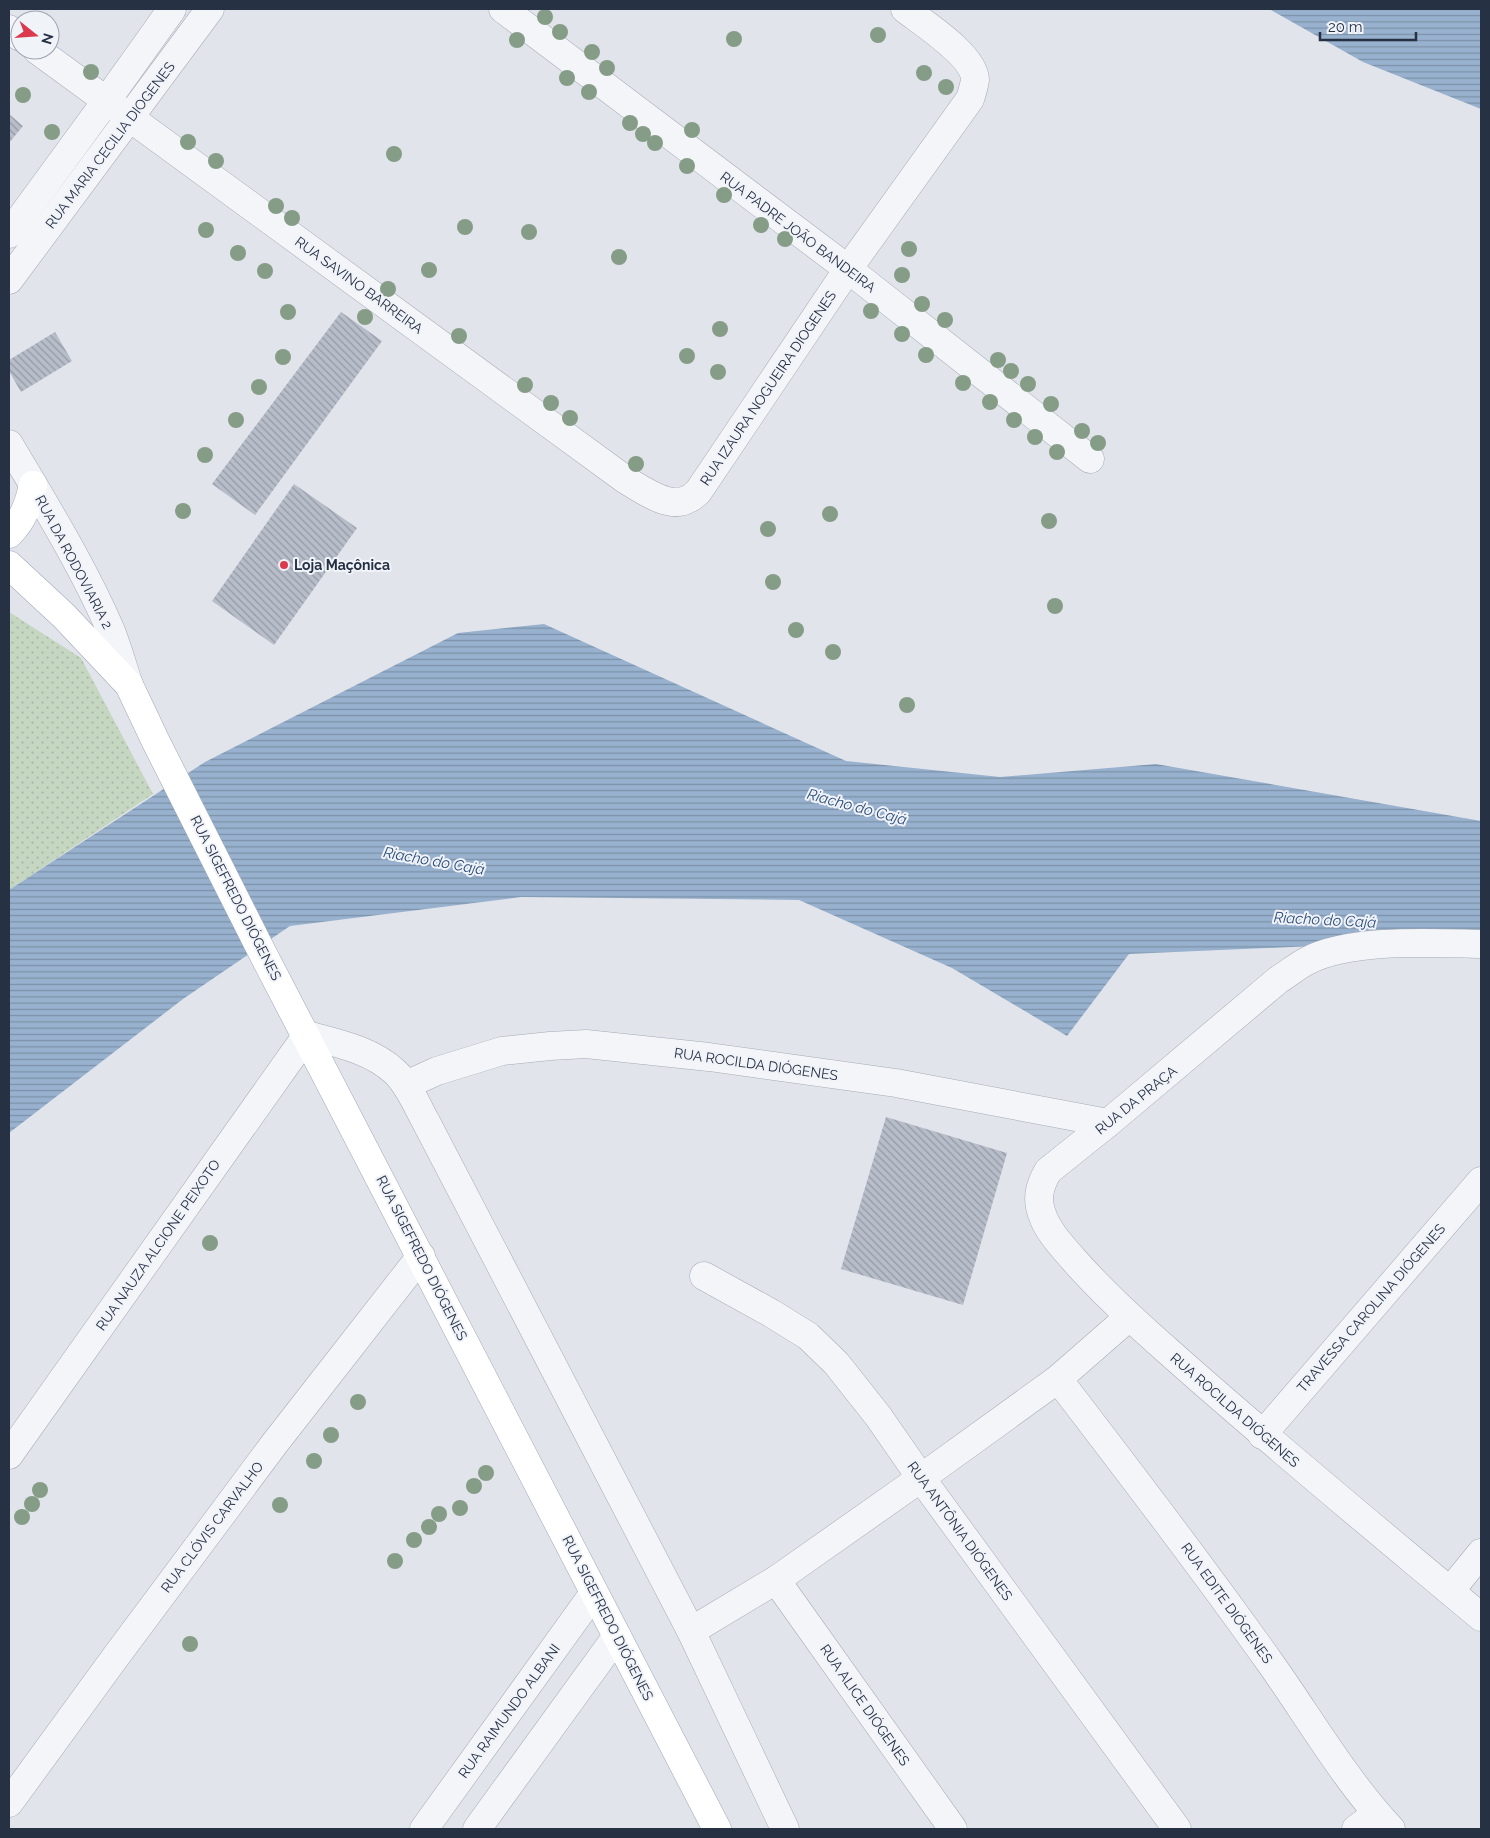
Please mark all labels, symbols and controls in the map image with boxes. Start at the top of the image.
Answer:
north arrow [10,10,60,60]
scale bar [1320,10,1416,42]
text: 20 m [1328,18,1363,36]
text: N [38,31,57,46]
street label: RUA MARIA CECILIA DIOGENES [42,58,178,231]
street label: RUA PADRE JOÃO BANDEIRA [717,168,880,296]
street label: RUA SAVINO BARREIRA [292,233,426,337]
street label: RUA IZAURA NOGUEIRA DIOGENES [697,287,840,488]
street label: RUA DA RODOVIARIA 2 [32,492,116,632]
place label: Loja Maçônica [294,557,390,573]
marker: Loja Maçônica [278,559,290,571]
water label: Riacho do Cajá [805,785,909,829]
street label: RUA SIGEFREDO DIÓGENES [187,812,286,983]
water label: Riacho do Cajá [382,843,486,879]
water label: Riacho do Cajá [1273,908,1377,932]
street label: RUA ROCILDA DIÓGENES [673,1044,840,1083]
street label: RUA DA PRAÇA [1092,1062,1180,1138]
street label: RUA NAUZA ALCIONE PEIXOTO [93,1156,223,1334]
street label: RUA SIGEFREDO DIÓGENES [373,1172,472,1343]
street label: TRAVESSA CAROLINA DIÓGENES [1293,1220,1449,1395]
street label: RUA ROCILDA DIÓGENES [1167,1349,1304,1471]
street label: RUA CLÓVIS CARVALHO [157,1458,266,1595]
street label: RUA ANTÔNIA DIÓGENES [904,1458,1017,1604]
street label: RUA SIGEFREDO DIÓGENES [559,1532,658,1703]
street label: RUA EDITE DIÓGENES [1178,1539,1277,1667]
street label: RUA RAIMUNDO ALBANI [455,1641,563,1781]
street label: RUA ALICE DIÓGENES [817,1641,914,1769]

